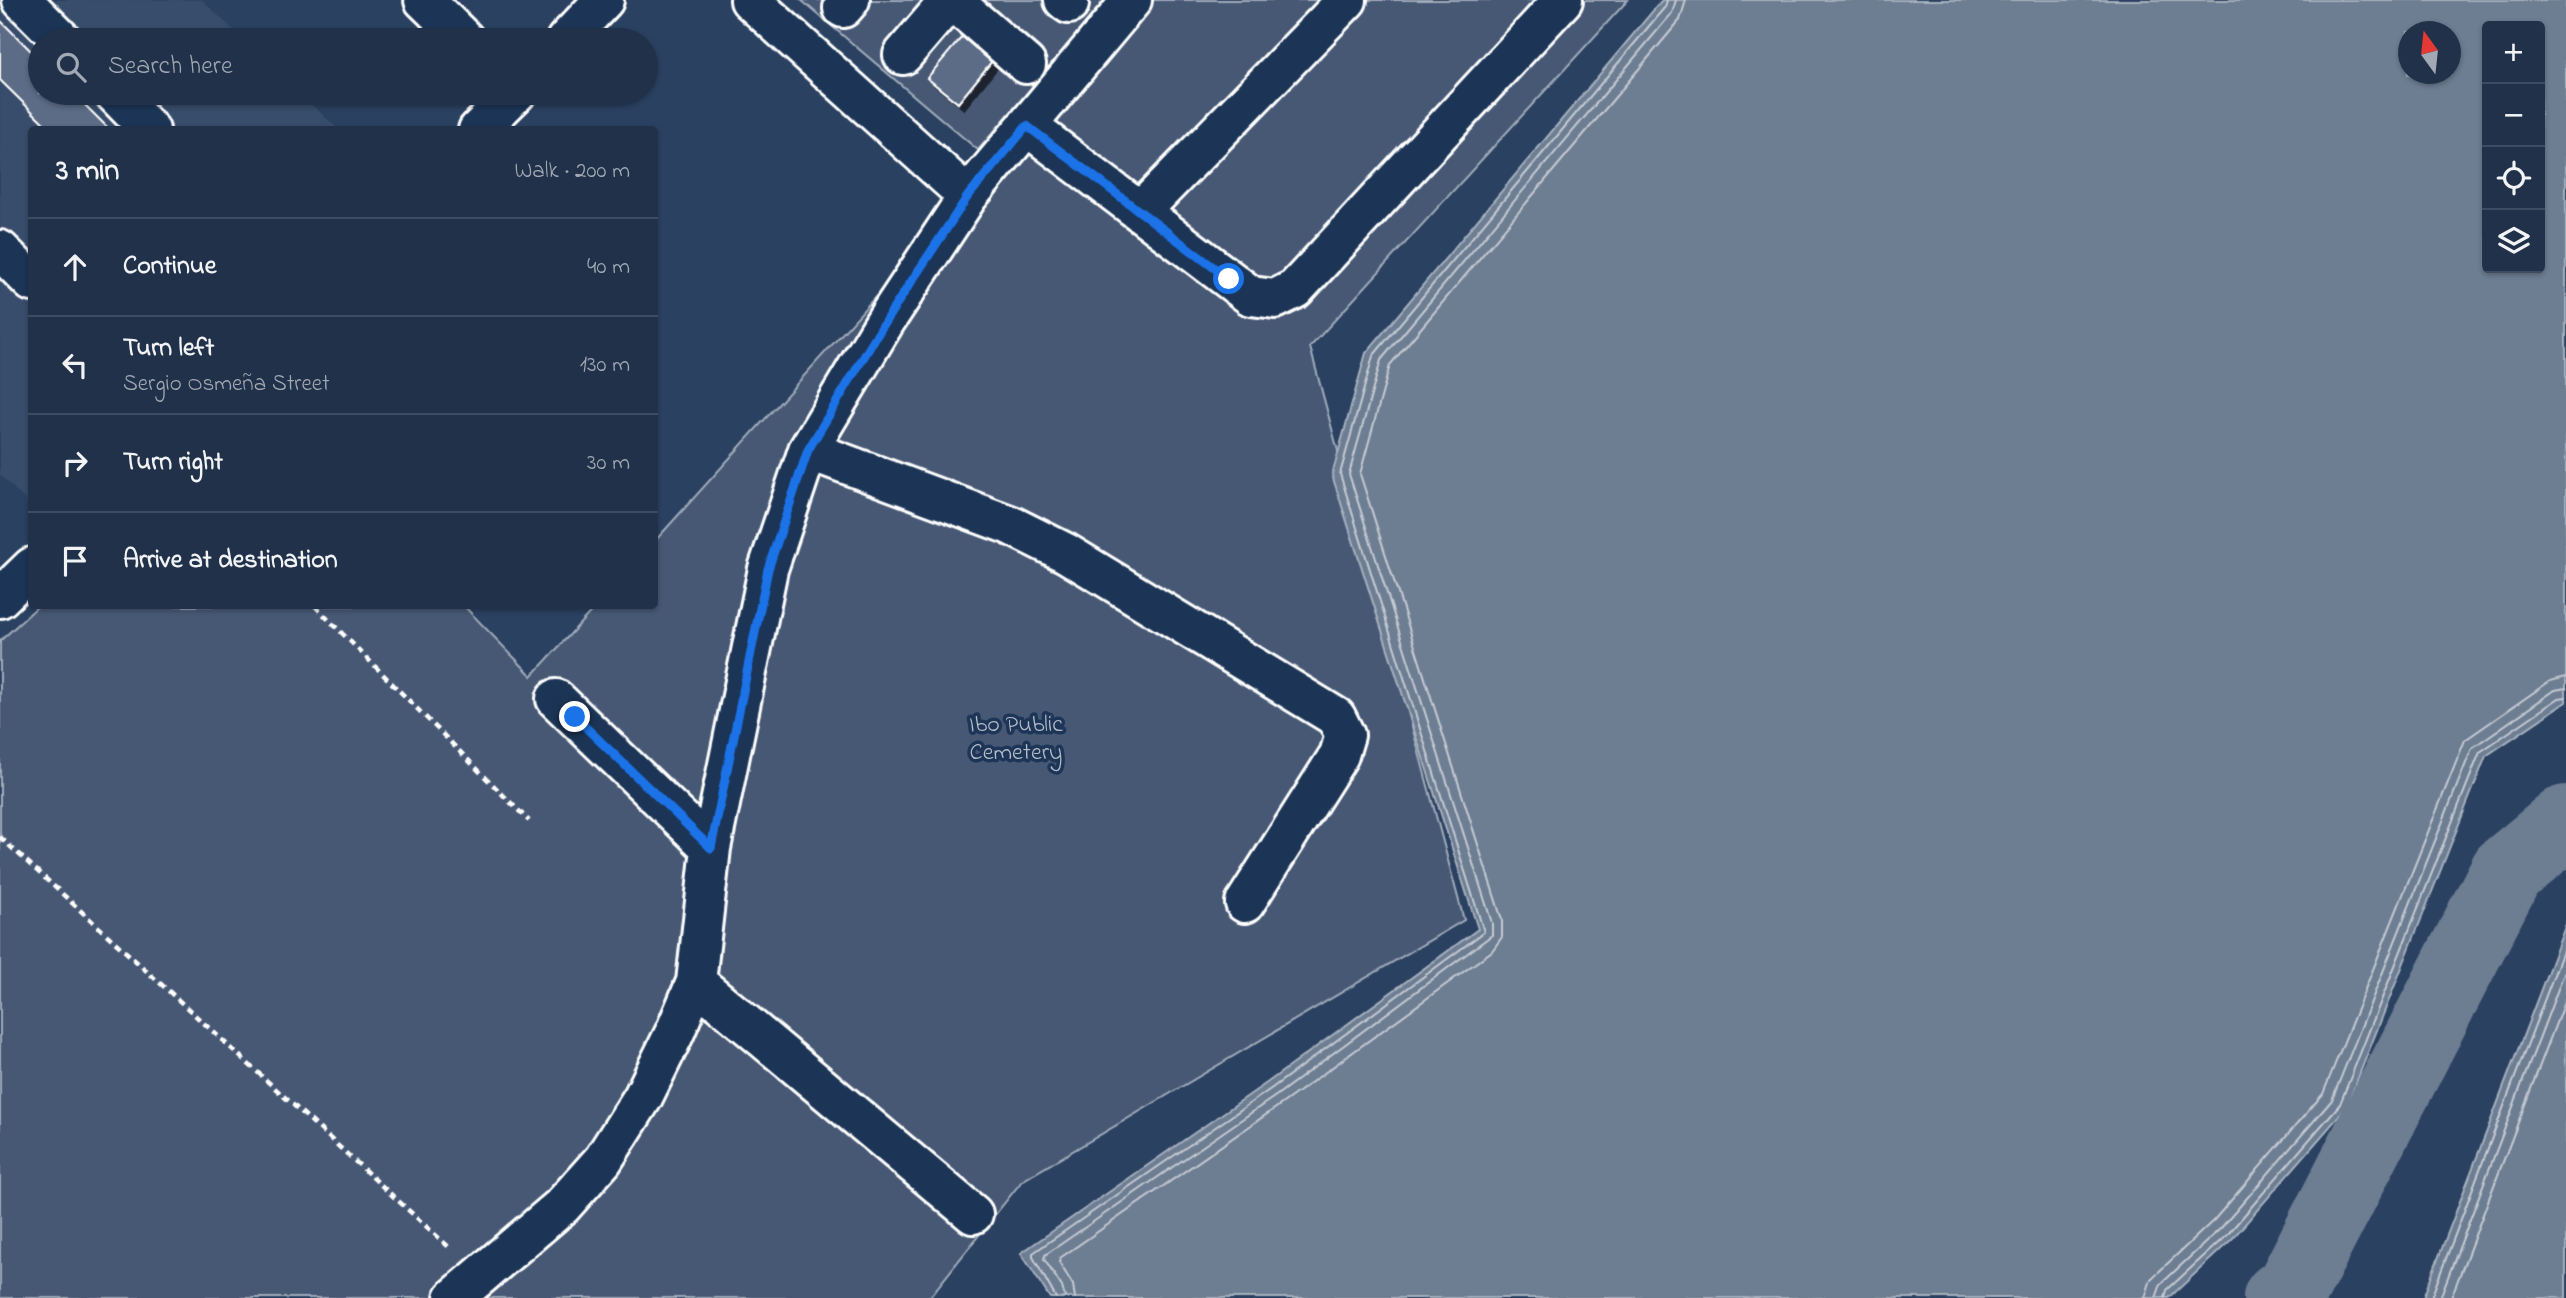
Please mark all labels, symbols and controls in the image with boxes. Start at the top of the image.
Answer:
north arrow [2398,21,2461,84]
map controls [2482,21,2545,273]
button: + [2482,21,2545,84]
search box [28,28,658,105]
icon: search [52,48,90,86]
text: Search here [108,48,233,86]
button: − [2482,84,2545,147]
button: locate [2482,147,2545,210]
text: 3 min [56,150,119,194]
text: Walk · 200 m [515,155,630,188]
button: layers [2482,210,2545,273]
icon: ahead [56,248,94,286]
text: Continue [123,248,216,286]
text: 40 m [587,251,630,284]
route start [1213,263,1244,294]
text: Turn left [123,330,214,368]
icon: left [56,346,94,384]
text: 130 m [580,349,630,382]
text: Sergio Osmeña Street [123,368,330,401]
icon: right [56,444,94,482]
text: Turn right [123,444,223,482]
text: 30 m [587,447,630,480]
icon: arrive [56,542,94,580]
text: Arrive at destination [123,542,338,580]
route end [559,701,590,732]
park label: Ibo Public Cemetery [969,708,1063,772]

